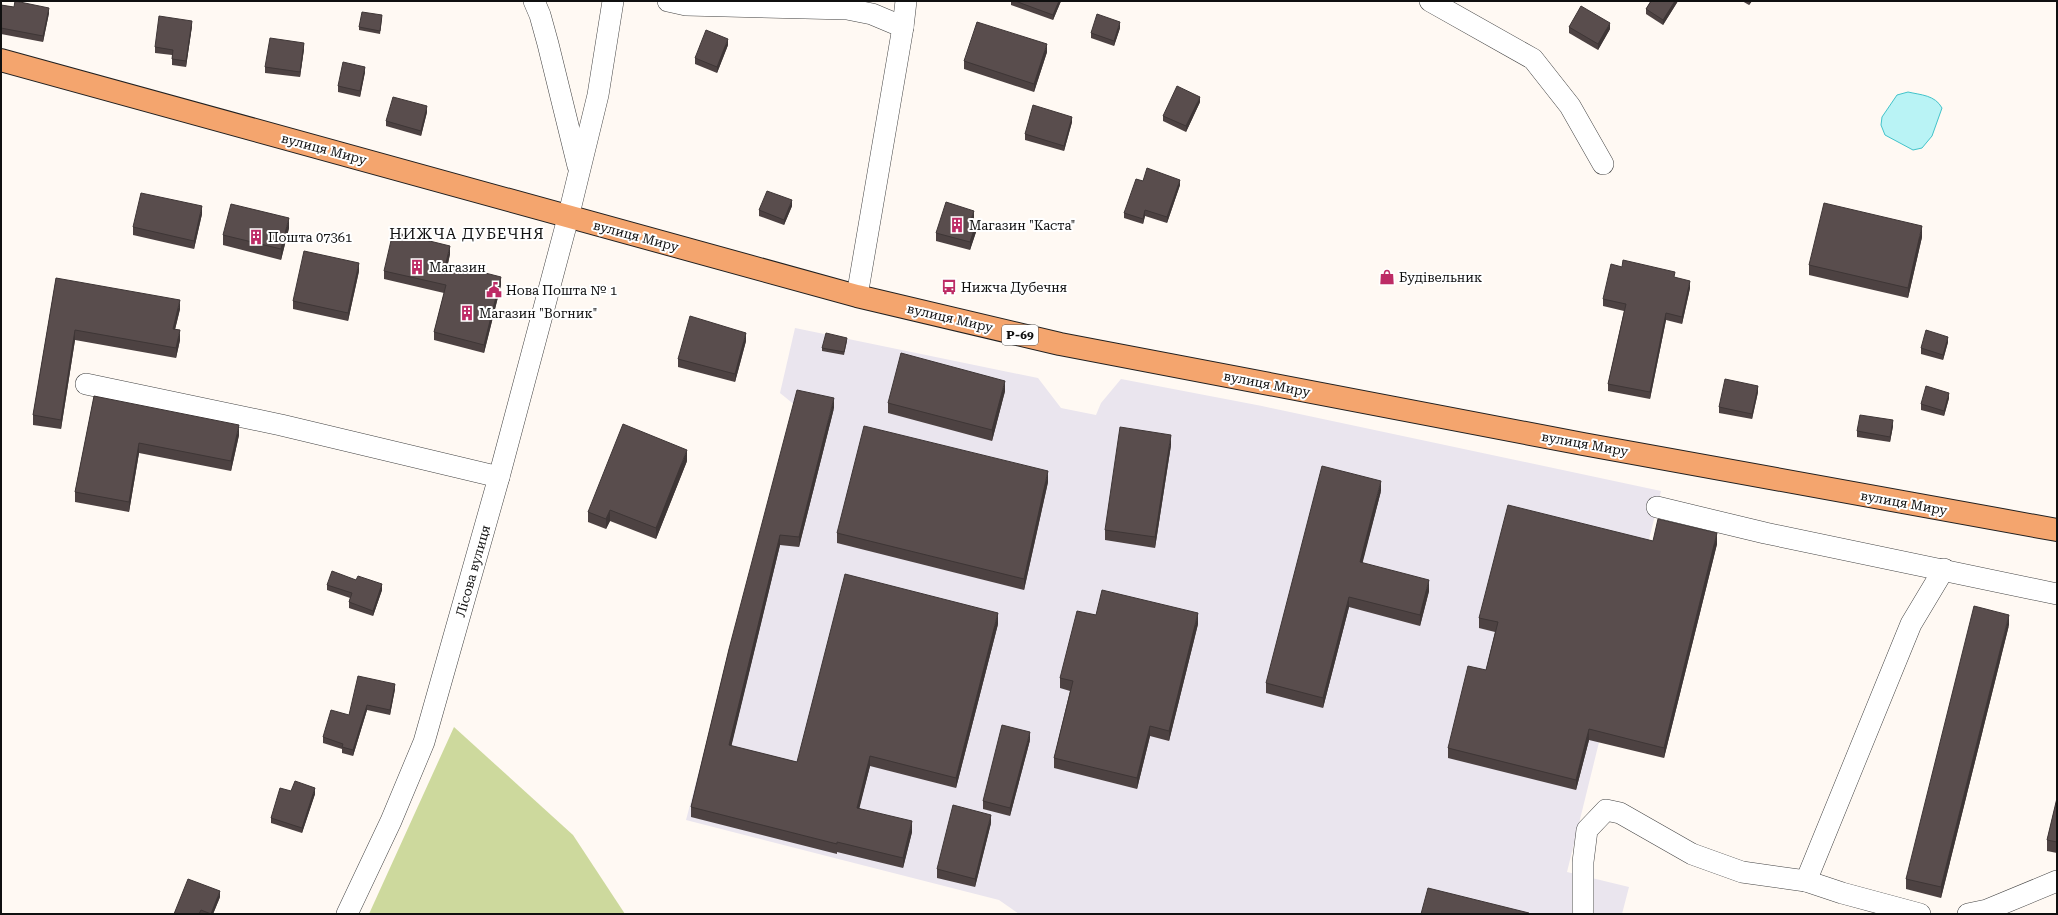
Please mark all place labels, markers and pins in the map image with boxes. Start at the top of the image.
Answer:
building icon: Магазин "Каста" [948,216,966,234]
place label: Магазин "Каста" [969,218,1075,233]
building icon: Пошта 07361 [247,228,265,246]
place label: Пошта 07361 [268,230,352,245]
building icon: Магазин [408,258,426,276]
place label: Магазин [429,260,486,275]
shop icon: Будівельник [1378,268,1396,286]
place label: Будівельник [1399,270,1482,285]
bus stop icon: Нижча Дубечня [940,278,958,296]
place label: Нижча Дубечня [961,280,1067,295]
public building icon: Нова Пошта № 1 [485,281,503,299]
place label: Нова Пошта № 1 [506,283,617,298]
building icon: Магазин "Вогник" [458,304,476,322]
place label: Магазин "Вогник" [479,306,597,321]

